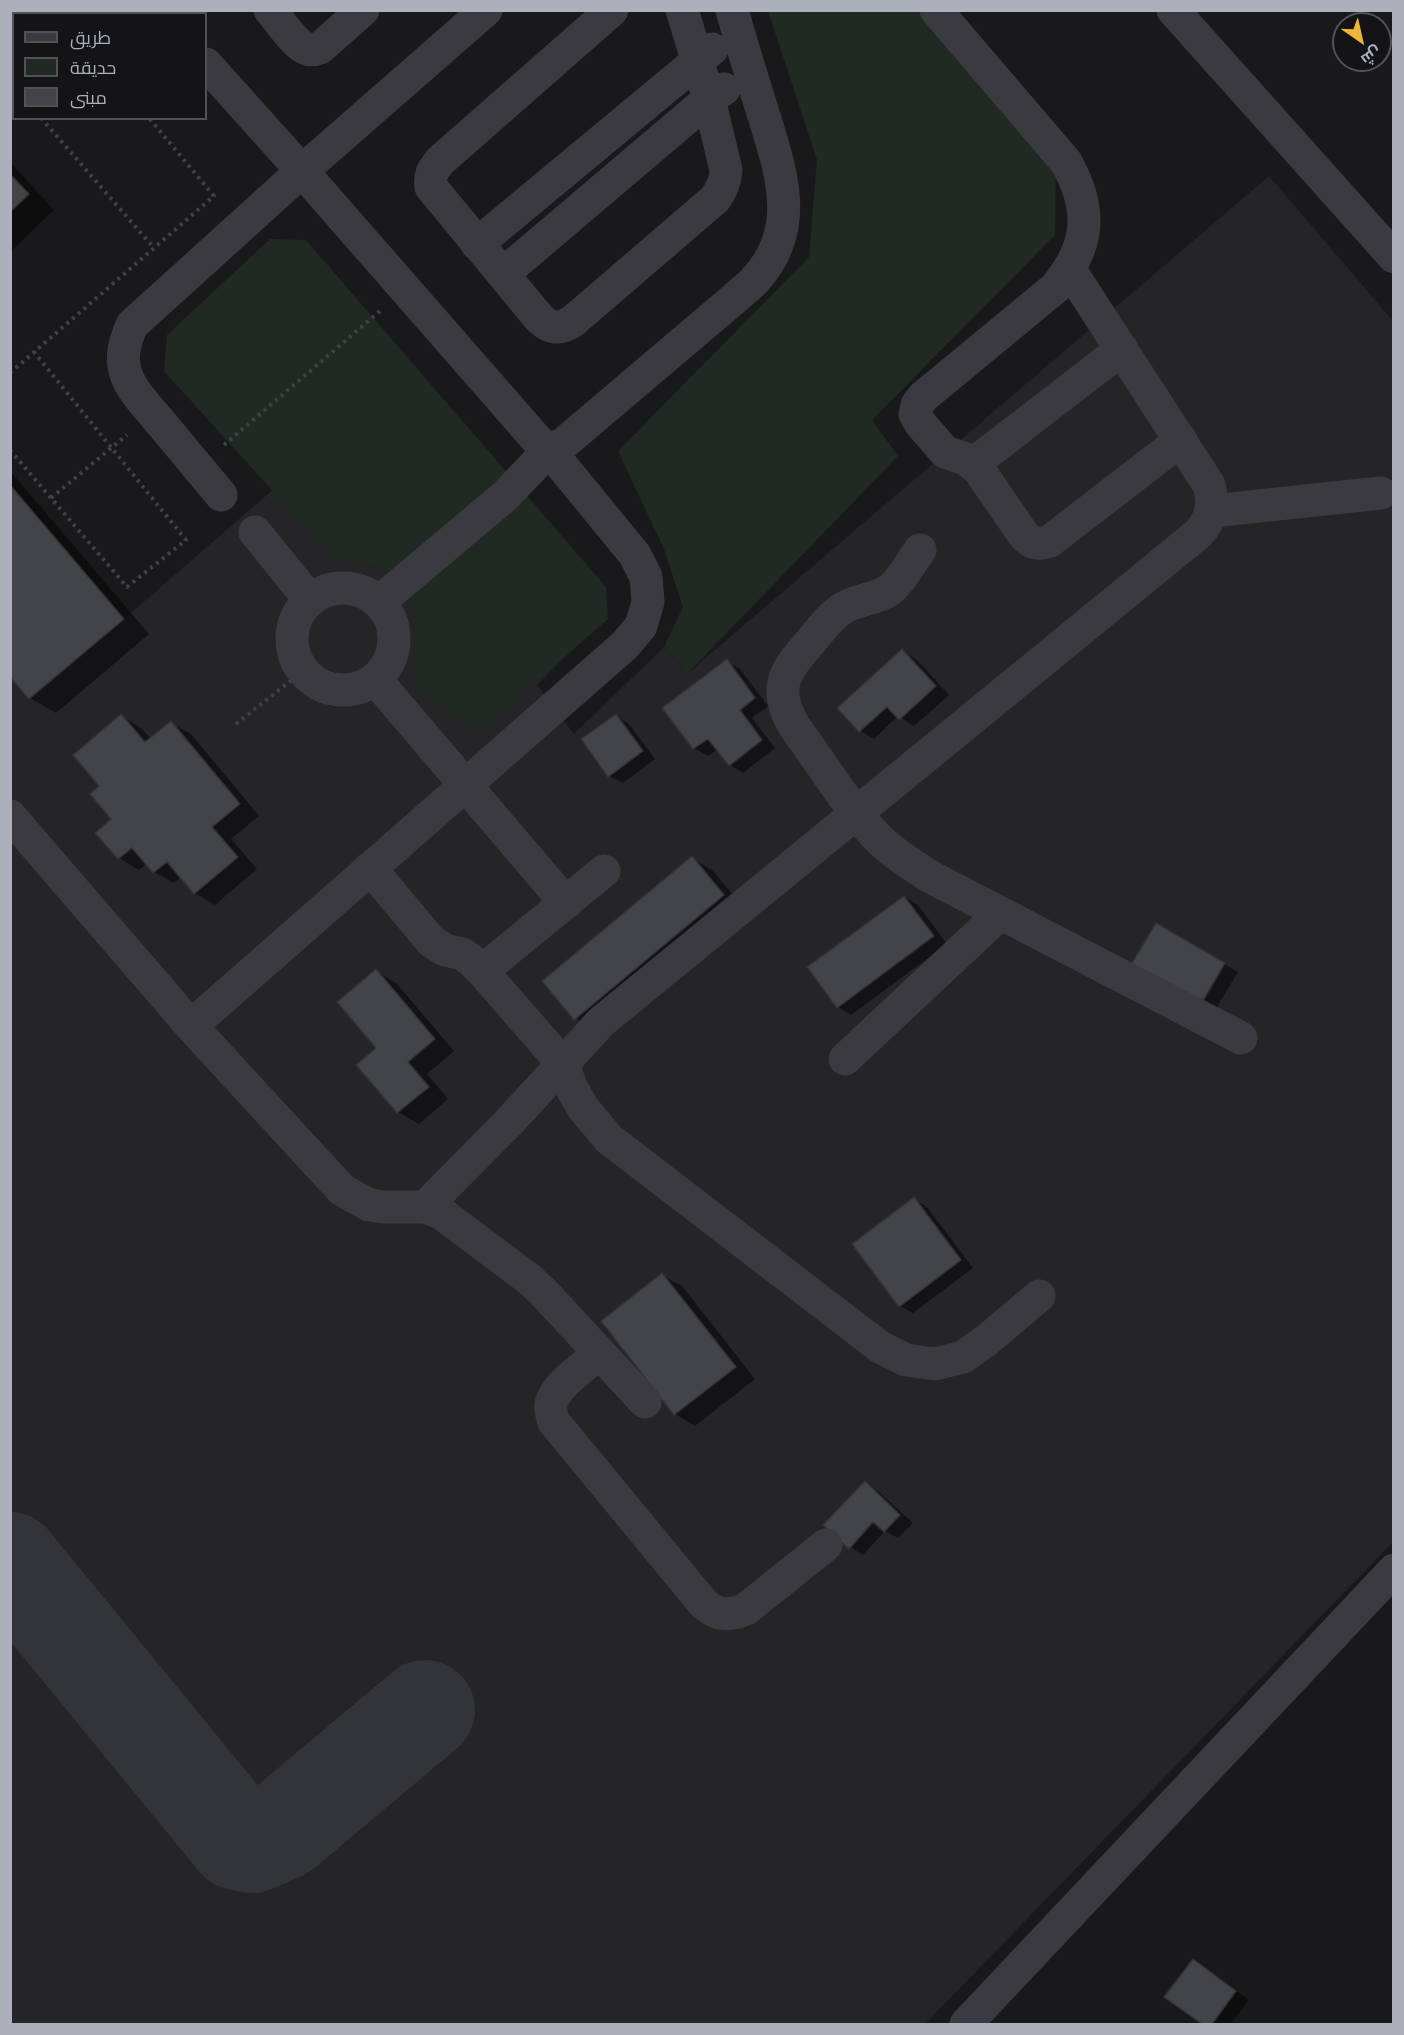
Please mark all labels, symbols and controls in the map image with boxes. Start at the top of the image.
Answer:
legend [12,12,207,120]
north arrow [1332,12,1392,72]
text: طريق [70,27,111,48]
text: ش [1357,42,1385,69]
text: حديقة [70,57,116,78]
text: مبنى [70,87,107,108]

